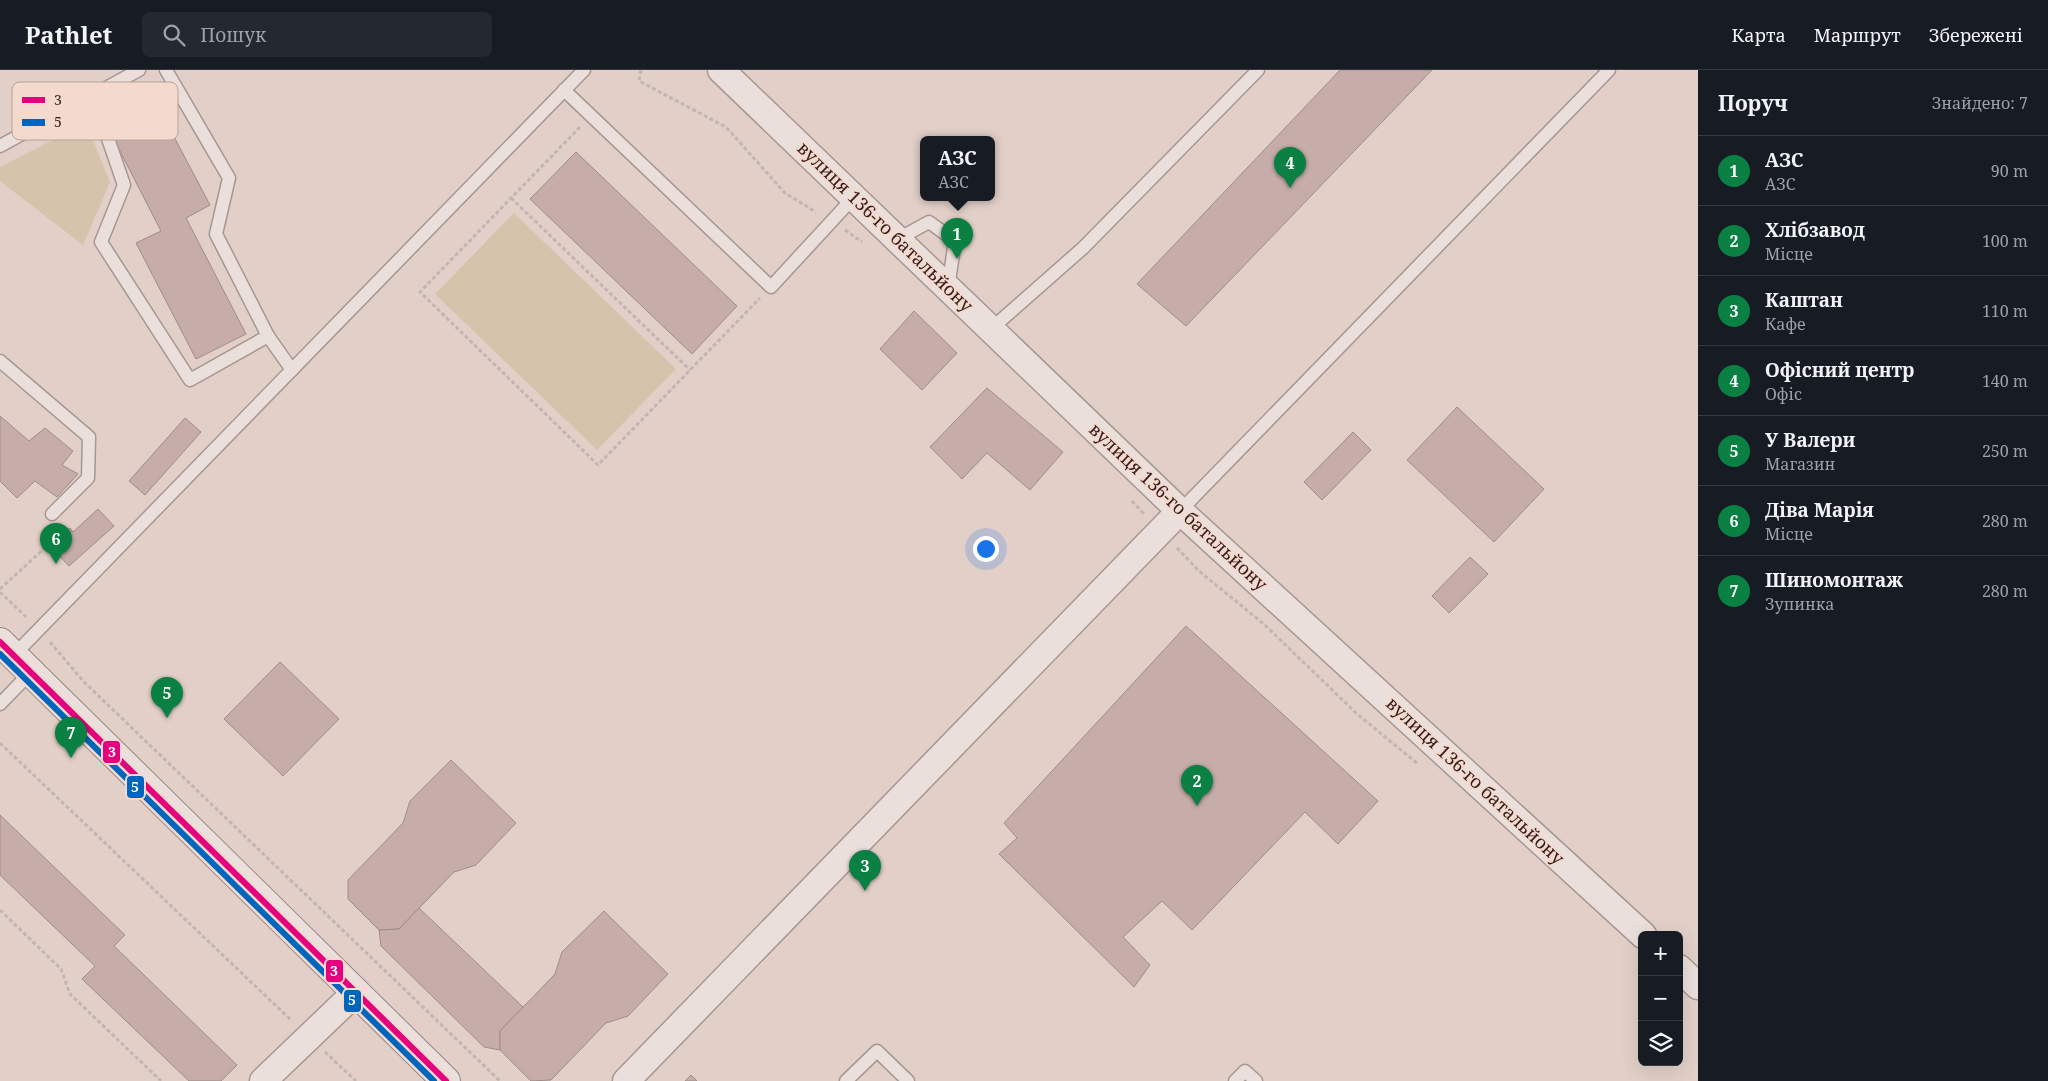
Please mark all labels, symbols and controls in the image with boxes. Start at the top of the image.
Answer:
search box [142,12,492,57]
text: Pathlet [25,18,112,51]
icon: search [160,21,188,49]
text: Пошук [200,22,266,48]
text: Карта [1732,23,1786,47]
text: Маршрут [1814,23,1901,47]
text: Збережені [1929,23,2023,47]
legend [12,82,178,140]
text: Поруч [1718,89,1788,117]
text: 3 [54,90,62,109]
text: Знайдено: 7 [1932,92,2028,114]
text: 5 [54,112,62,131]
popup [920,136,995,201]
street label: вулиця 136-го батальйону [793,137,977,317]
text: АЗС [938,145,977,171]
pin: 4 [1274,147,1306,188]
text: АЗС [1765,147,1804,173]
text: 1 [1729,160,1739,182]
text: 90 m [1991,160,2028,182]
text: АЗС [938,171,969,193]
text: АЗС [1765,173,1796,195]
text: Хлібзавод [1765,217,1865,243]
pin: 1 [941,218,973,259]
text: 2 [1729,230,1739,252]
text: 100 m [1982,230,2028,252]
text: Місце [1765,243,1813,265]
text: Каштан [1765,287,1843,313]
text: 3 [1729,300,1739,322]
text: 110 m [1982,300,2028,322]
text: Кафе [1765,313,1806,335]
text: Офісний центр [1765,357,1914,383]
text: 4 [1729,370,1739,392]
text: 140 m [1982,370,2028,392]
text: Офіс [1765,383,1802,405]
street label: вулиця 136-го батальйону [1084,417,1274,596]
text: У Валери [1765,427,1855,453]
text: 5 [1729,440,1739,462]
text: 250 m [1982,440,2028,462]
text: Магазин [1765,453,1835,475]
text: Діва Марія [1765,497,1874,523]
text: 6 [1729,510,1739,532]
text: 280 m [1982,510,2028,532]
pin: 6 [40,523,72,564]
text: Місце [1765,523,1813,545]
your location [973,536,999,562]
text: Шиномонтаж [1765,567,1903,593]
text: 7 [1729,580,1739,602]
text: 280 m [1982,580,2028,602]
text: Зупинка [1765,593,1834,615]
pin: 5 [151,677,183,718]
street label: вулиця 136-го батальйону [1381,691,1571,870]
pin: 7 [55,717,87,758]
line badge: 3 [102,740,121,764]
text: 3 [108,742,116,761]
pin: 2 [1181,765,1213,806]
line badge: 5 [126,775,145,799]
text: 5 [131,777,139,796]
pin: 3 [849,850,881,891]
map controls [1638,931,1683,1066]
button: + [1638,931,1683,976]
line badge: 3 [325,959,344,983]
text: 3 [330,961,338,980]
button: − [1638,976,1683,1021]
line badge: 5 [343,989,362,1013]
text: 5 [348,990,356,1009]
button: layers [1638,1021,1683,1066]

